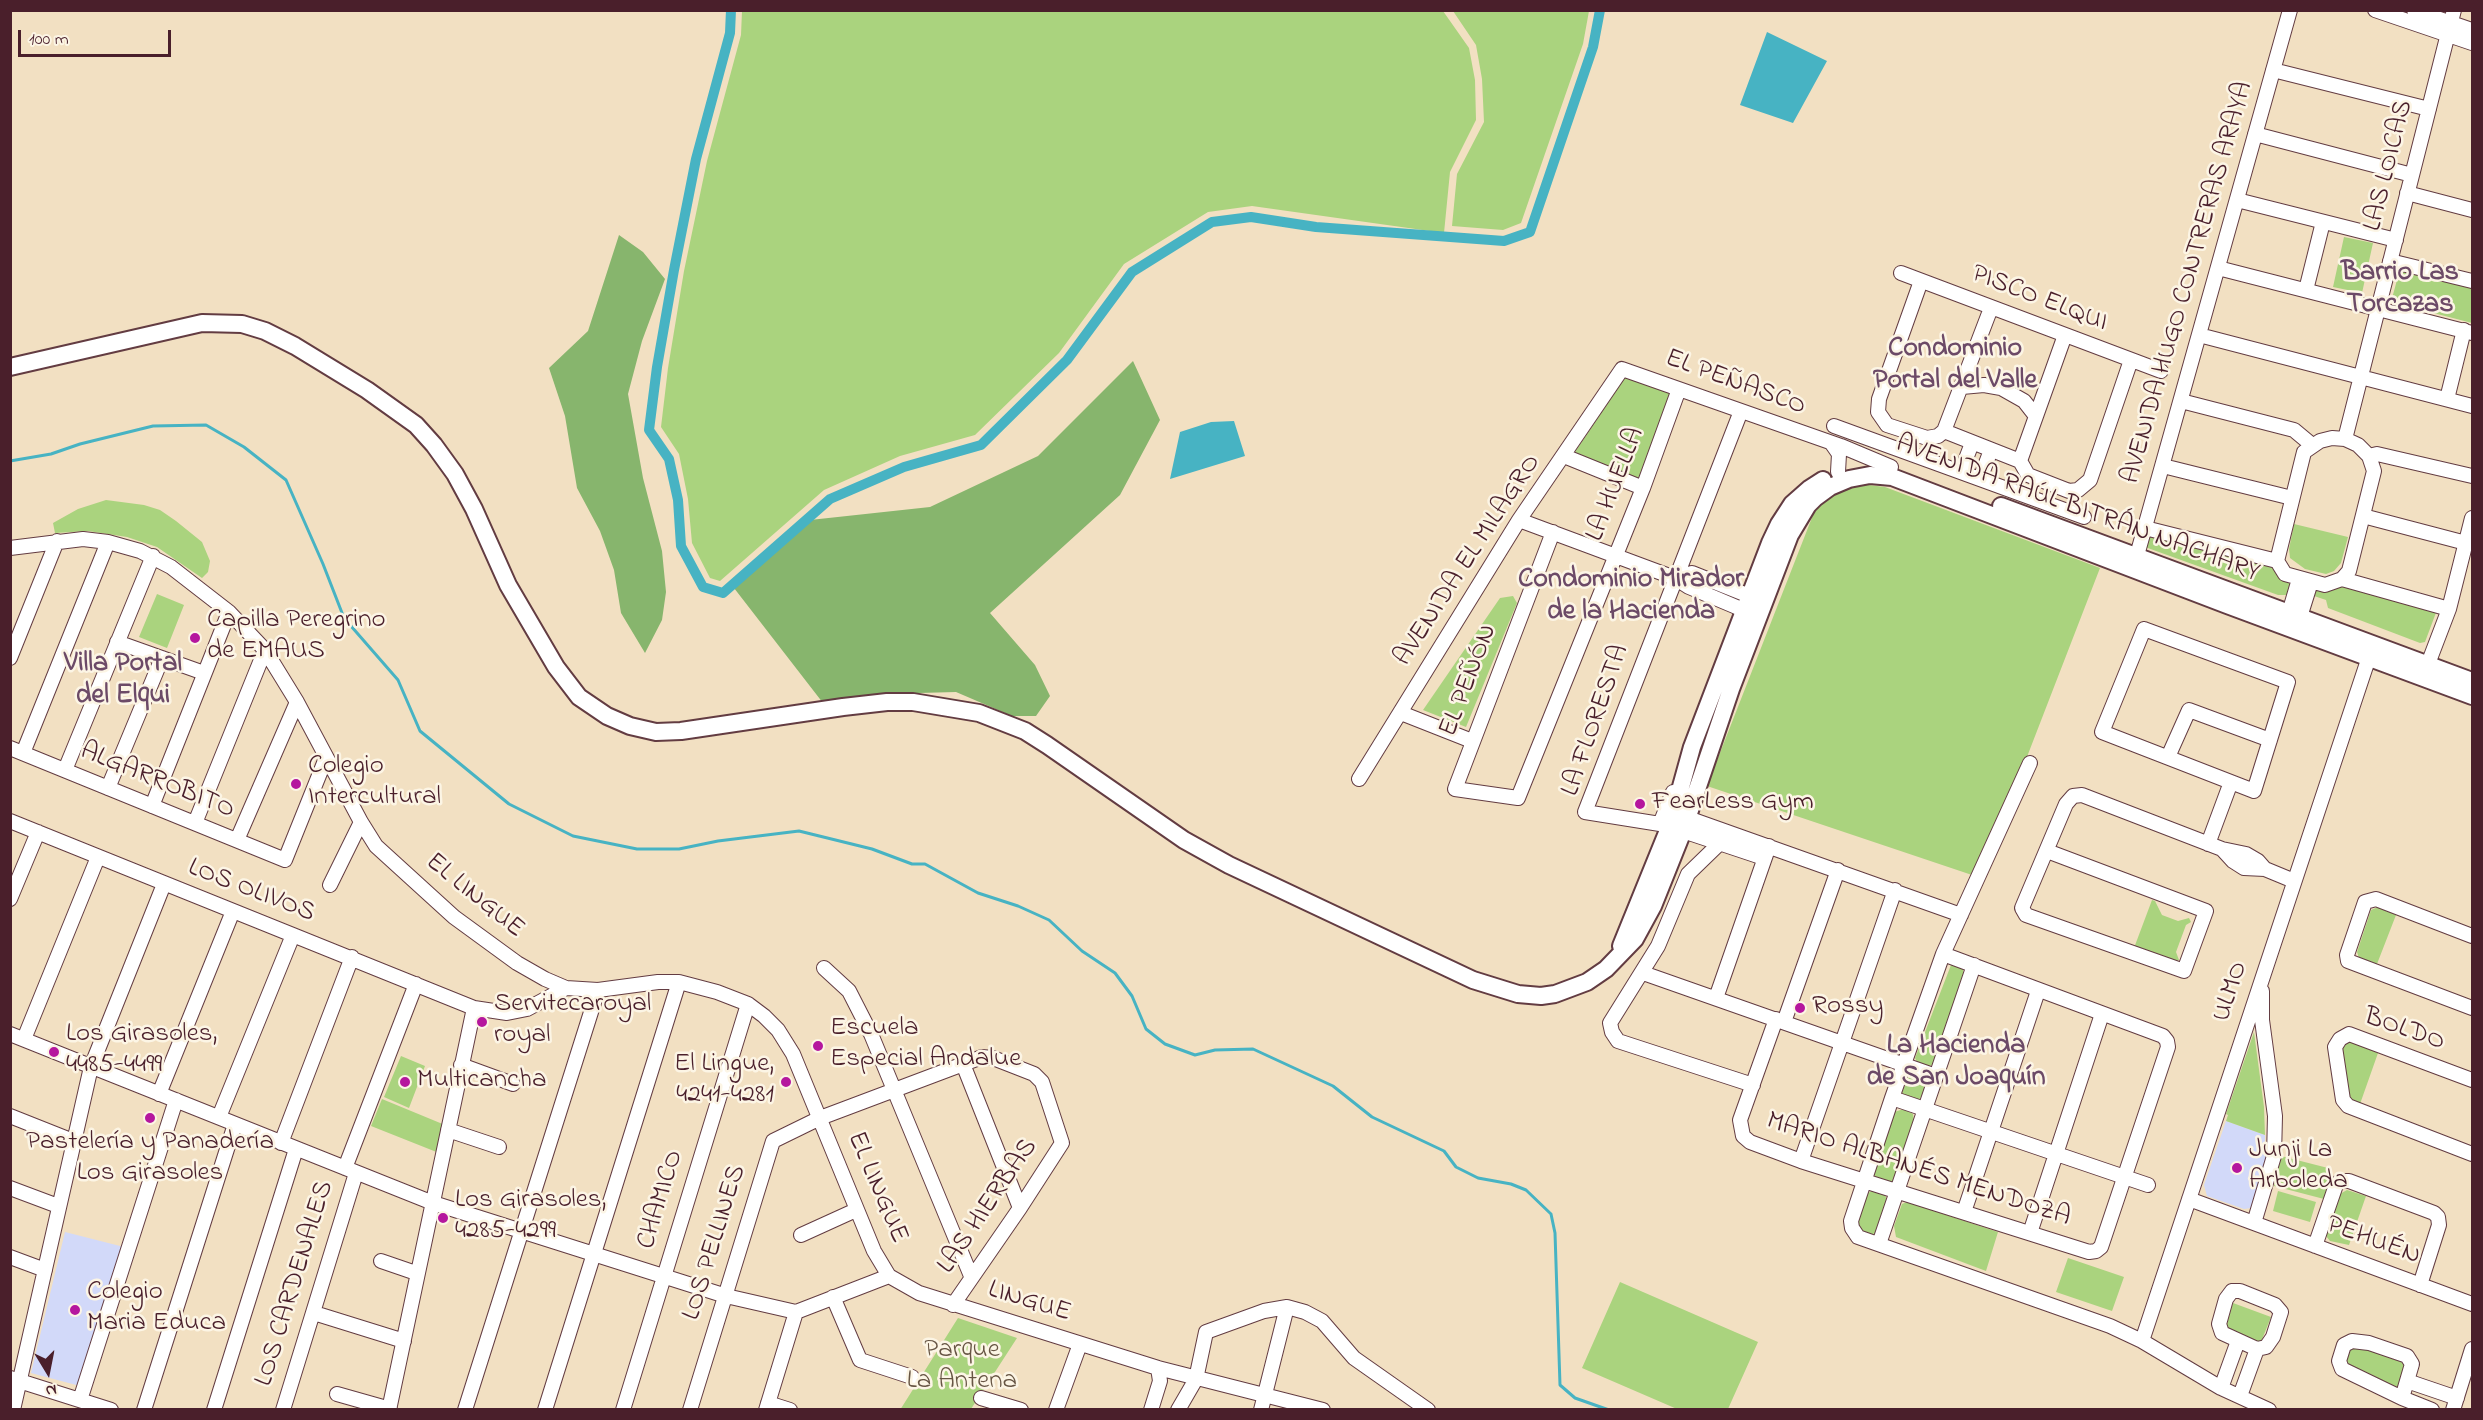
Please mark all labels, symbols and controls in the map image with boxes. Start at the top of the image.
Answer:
scale bar [21,18,174,56]
text: 100 m [29,27,69,53]
street label: AVENIDA HUGO CONTRERAS ARAYA [2116,78,2262,488]
street label: LAS LOICAS [2358,97,2422,235]
district label: Barrio Las Torcazas [2341,257,2459,323]
street label: PISCO ELQUI [1966,259,2112,341]
district label: Condominio Portal del Valle [1873,333,2037,399]
street label: EL PEÑASCO [1660,344,1810,424]
street label: LA HUELLA [1581,424,1653,546]
street label: AVENIDA RAÚL BITRÁN NACHARY [1891,429,2263,591]
street label: AVENIDA EL MILAGRO [1388,449,1550,673]
district label: Condominio Mirador de la Hacienda [1518,564,1744,630]
place label: Capilla Peregrino de EMAUS [207,606,386,669]
street label: EL PEÑÓN [1434,620,1506,742]
marker: Capilla Peregrino de EMAUS [188,631,202,645]
street label: LA FLORESTA [1556,641,1638,801]
district label: Villa Portal del Elqui [64,648,182,714]
street label: ALGARROBITO [75,736,239,828]
place label: Colegio Intercultural [308,752,441,815]
marker: Colegio Intercultural [289,777,303,791]
place label: FearLess Gym [1652,788,1814,820]
marker: FearLess Gym [1633,797,1647,811]
street label: EL LINGUE [418,847,530,947]
street label: LOS OLIVOS [183,853,319,931]
street label: ULMO [2207,958,2257,1026]
place label: Servitecaroyal royal [494,990,651,1053]
place label: Rossy [1812,992,1883,1024]
marker: Rossy [1793,1001,1807,1015]
street label: BOLDO [2359,1002,2449,1060]
place label: Escuela Especial Andalue [830,1014,1021,1077]
marker: Servitecaroyal royal [475,1015,489,1029]
place label: Los Girasoles, 4485-4499 [66,1020,217,1083]
district label: La Hacienda de San Joaquín [1867,1030,2045,1096]
marker: Escuela Especial Andalue [811,1039,825,1053]
marker: Los Girasoles, 4485-4499 [47,1045,61,1059]
place label: El Lingue, 4241-4281 [674,1050,774,1113]
place label: Multicancha [417,1066,546,1098]
marker: Multicancha [398,1075,412,1089]
marker: El Lingue, 4241-4281 [779,1075,793,1089]
street label: MARIO ALBANÉS MENDOZA [1762,1106,2074,1236]
marker: Pastelería y Panadería Los Girasoles [143,1111,157,1125]
street label: EL LINGUE [838,1127,914,1249]
place label: Pastelería y Panadería Los Girasoles [26,1128,274,1191]
street label: LAS HIERBAS [932,1133,1046,1281]
place label: Junji La Arboleda [2249,1136,2348,1199]
street label: CHAMICO [632,1147,692,1253]
marker: Junji La Arboleda [2230,1161,2244,1175]
street label: LOS PELLINES [677,1162,755,1324]
street label: LOS CARDENALES [249,1177,343,1391]
place label: Los Girasoles, 4285-4299 [455,1186,606,1249]
street label: PEHUÉN [2322,1210,2424,1274]
marker: Los Girasoles, 4285-4299 [436,1211,450,1225]
street label: LINGUE [984,1275,1074,1331]
place label: Colegio Maria Educa [87,1278,226,1341]
marker: Colegio Maria Educa [68,1303,82,1317]
park label: Parque La Antena [907,1336,1017,1399]
north arrow [18,1342,78,1402]
text: N [44,1377,59,1402]

